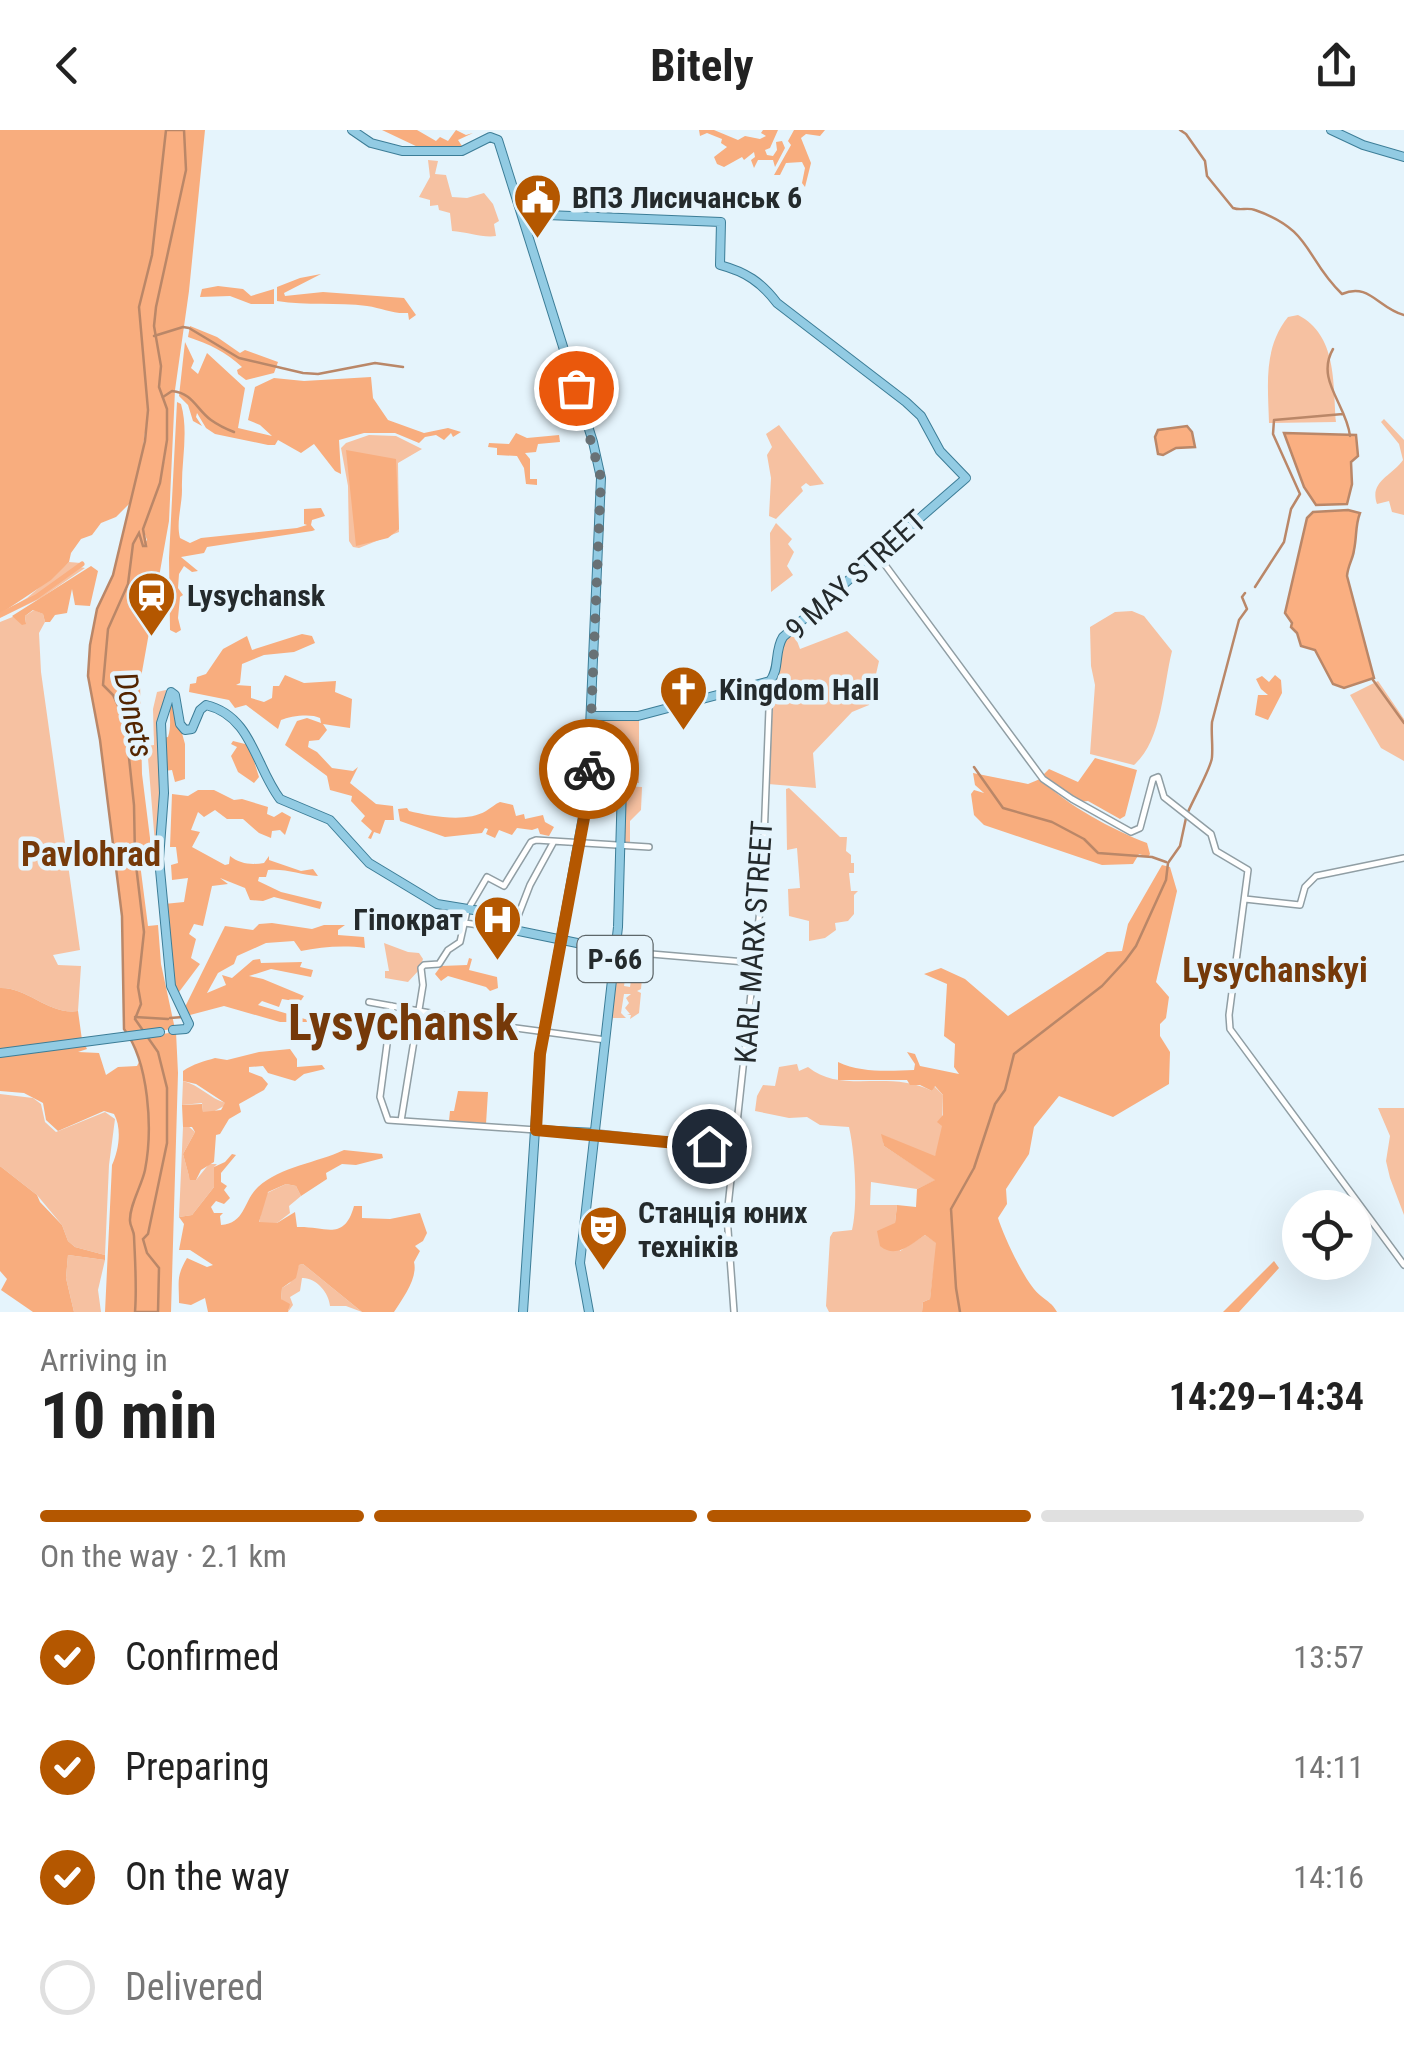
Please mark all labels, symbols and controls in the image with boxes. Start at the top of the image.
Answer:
icon: back [40,38,95,93]
icon: share [1309,38,1364,93]
text: Bitely [650,39,754,92]
public building icon: ВПЗ Лисичанськ 6 [511,172,563,240]
place label: ВПЗ Лисичанськ 6 [572,180,802,215]
pin [534,346,619,431]
icon: bag [549,361,604,416]
street label: 9 MAY STREET [779,503,933,647]
station icon: Lysychansk [126,570,178,638]
place label: Lysychansk [187,578,326,613]
church icon: Kingdom Hall [658,664,710,732]
water label: Donets [106,669,162,761]
place label: Kingdom Hall [719,672,880,707]
courier [539,719,639,819]
icon: bike [562,742,617,797]
street label: KARL MARX STREET [728,819,779,1064]
district label: Pavlohrad [21,834,161,875]
hospital icon: Гіпократ [472,894,524,962]
place label: Гіпократ [353,902,463,937]
road number: Р-66 [578,936,652,982]
district label: Lysychanskyi [1182,950,1368,991]
district label: Lysychansk [288,994,518,1052]
pin [667,1104,752,1189]
icon: home [682,1119,737,1174]
map controls [1282,1190,1372,1280]
button: locate [1282,1190,1372,1280]
place label: Станція юних техніків [638,1195,808,1264]
theatre icon: Станція юних техніків [577,1204,629,1272]
text: Arriving in [40,1341,168,1379]
text: 14:29–14:34 [1169,1375,1364,1419]
text: 10 min [40,1378,217,1454]
text: On the way · 2.1 km [40,1537,287,1575]
icon: check [40,1630,95,1685]
text: Confirmed [125,1635,280,1679]
text: 13:57 [1293,1638,1364,1676]
icon: check [40,1740,95,1795]
text: Preparing [125,1745,270,1789]
text: 14:11 [1293,1748,1364,1786]
icon: check [40,1850,95,1905]
text: On the way [125,1855,290,1899]
text: 14:16 [1293,1858,1364,1896]
text: Delivered [125,1965,264,2009]

